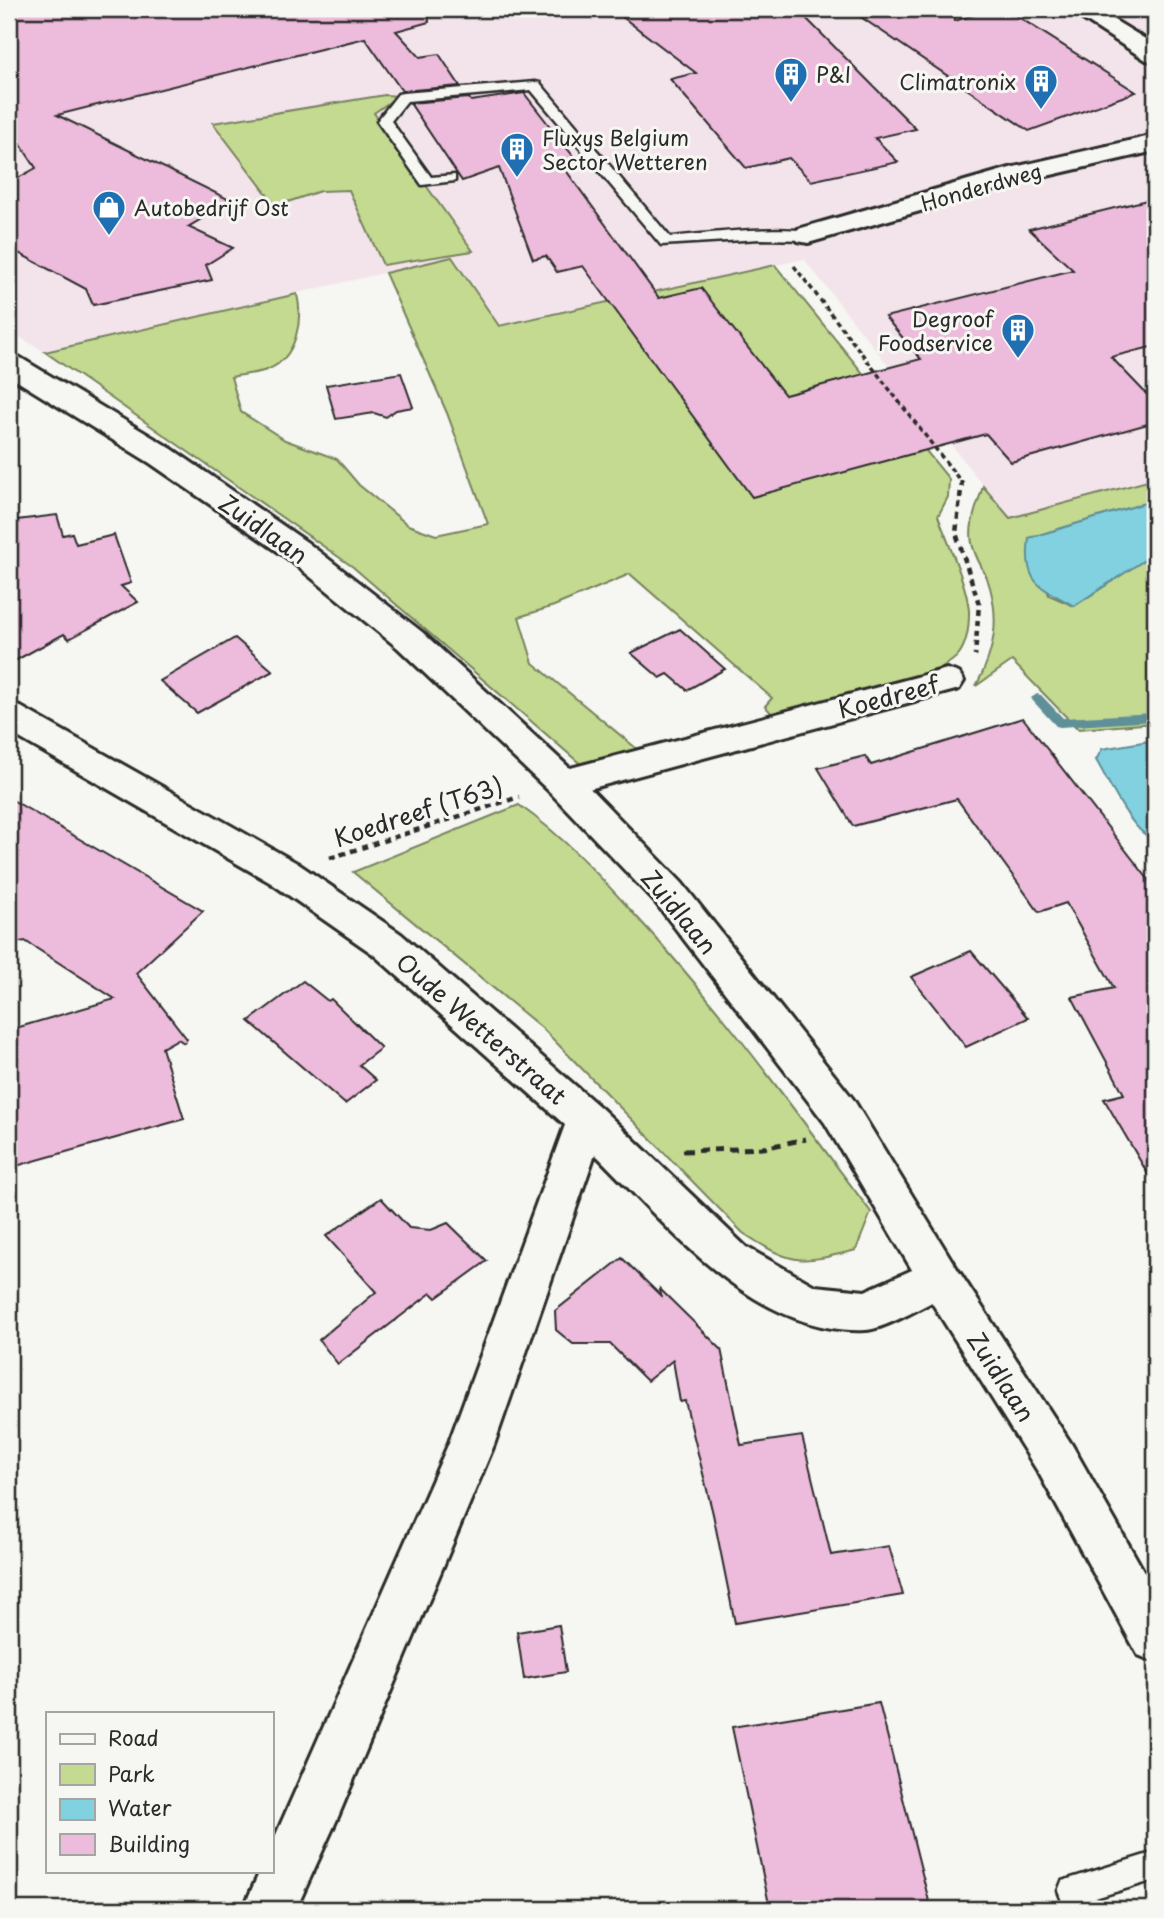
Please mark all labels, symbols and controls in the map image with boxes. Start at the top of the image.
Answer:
building icon: P&I [772,55,810,104]
place label: P&I [816,58,851,90]
building icon: Climatronix [1022,62,1060,111]
place label: Climatronix [899,65,1016,97]
place label: Fluxys Belgium Sector Wetteren [542,121,708,177]
building icon: Fluxys Belgium Sector Wetteren [498,130,536,179]
street label: Honderdweg [917,153,1045,219]
shop icon: Autobedrijf Ost [90,188,128,237]
place label: Autobedrijf Ost [134,191,289,223]
place label: Degroof Foodservice [878,302,995,358]
building icon: Degroof Foodservice [999,311,1037,360]
street label: Zuidlaan [212,484,316,572]
street label: Koedreef [833,665,945,727]
street label: Koedreef (T63) [329,767,507,855]
street label: Zuidlaan [634,860,726,962]
street label: Oude Wetterstraat [389,944,575,1113]
street label: Zuidlaan [959,1324,1045,1428]
legend [46,1712,273,1872]
text: Road [108,1721,159,1753]
text: Park [108,1757,155,1789]
text: Water [108,1791,172,1823]
text: Building [108,1827,190,1859]

